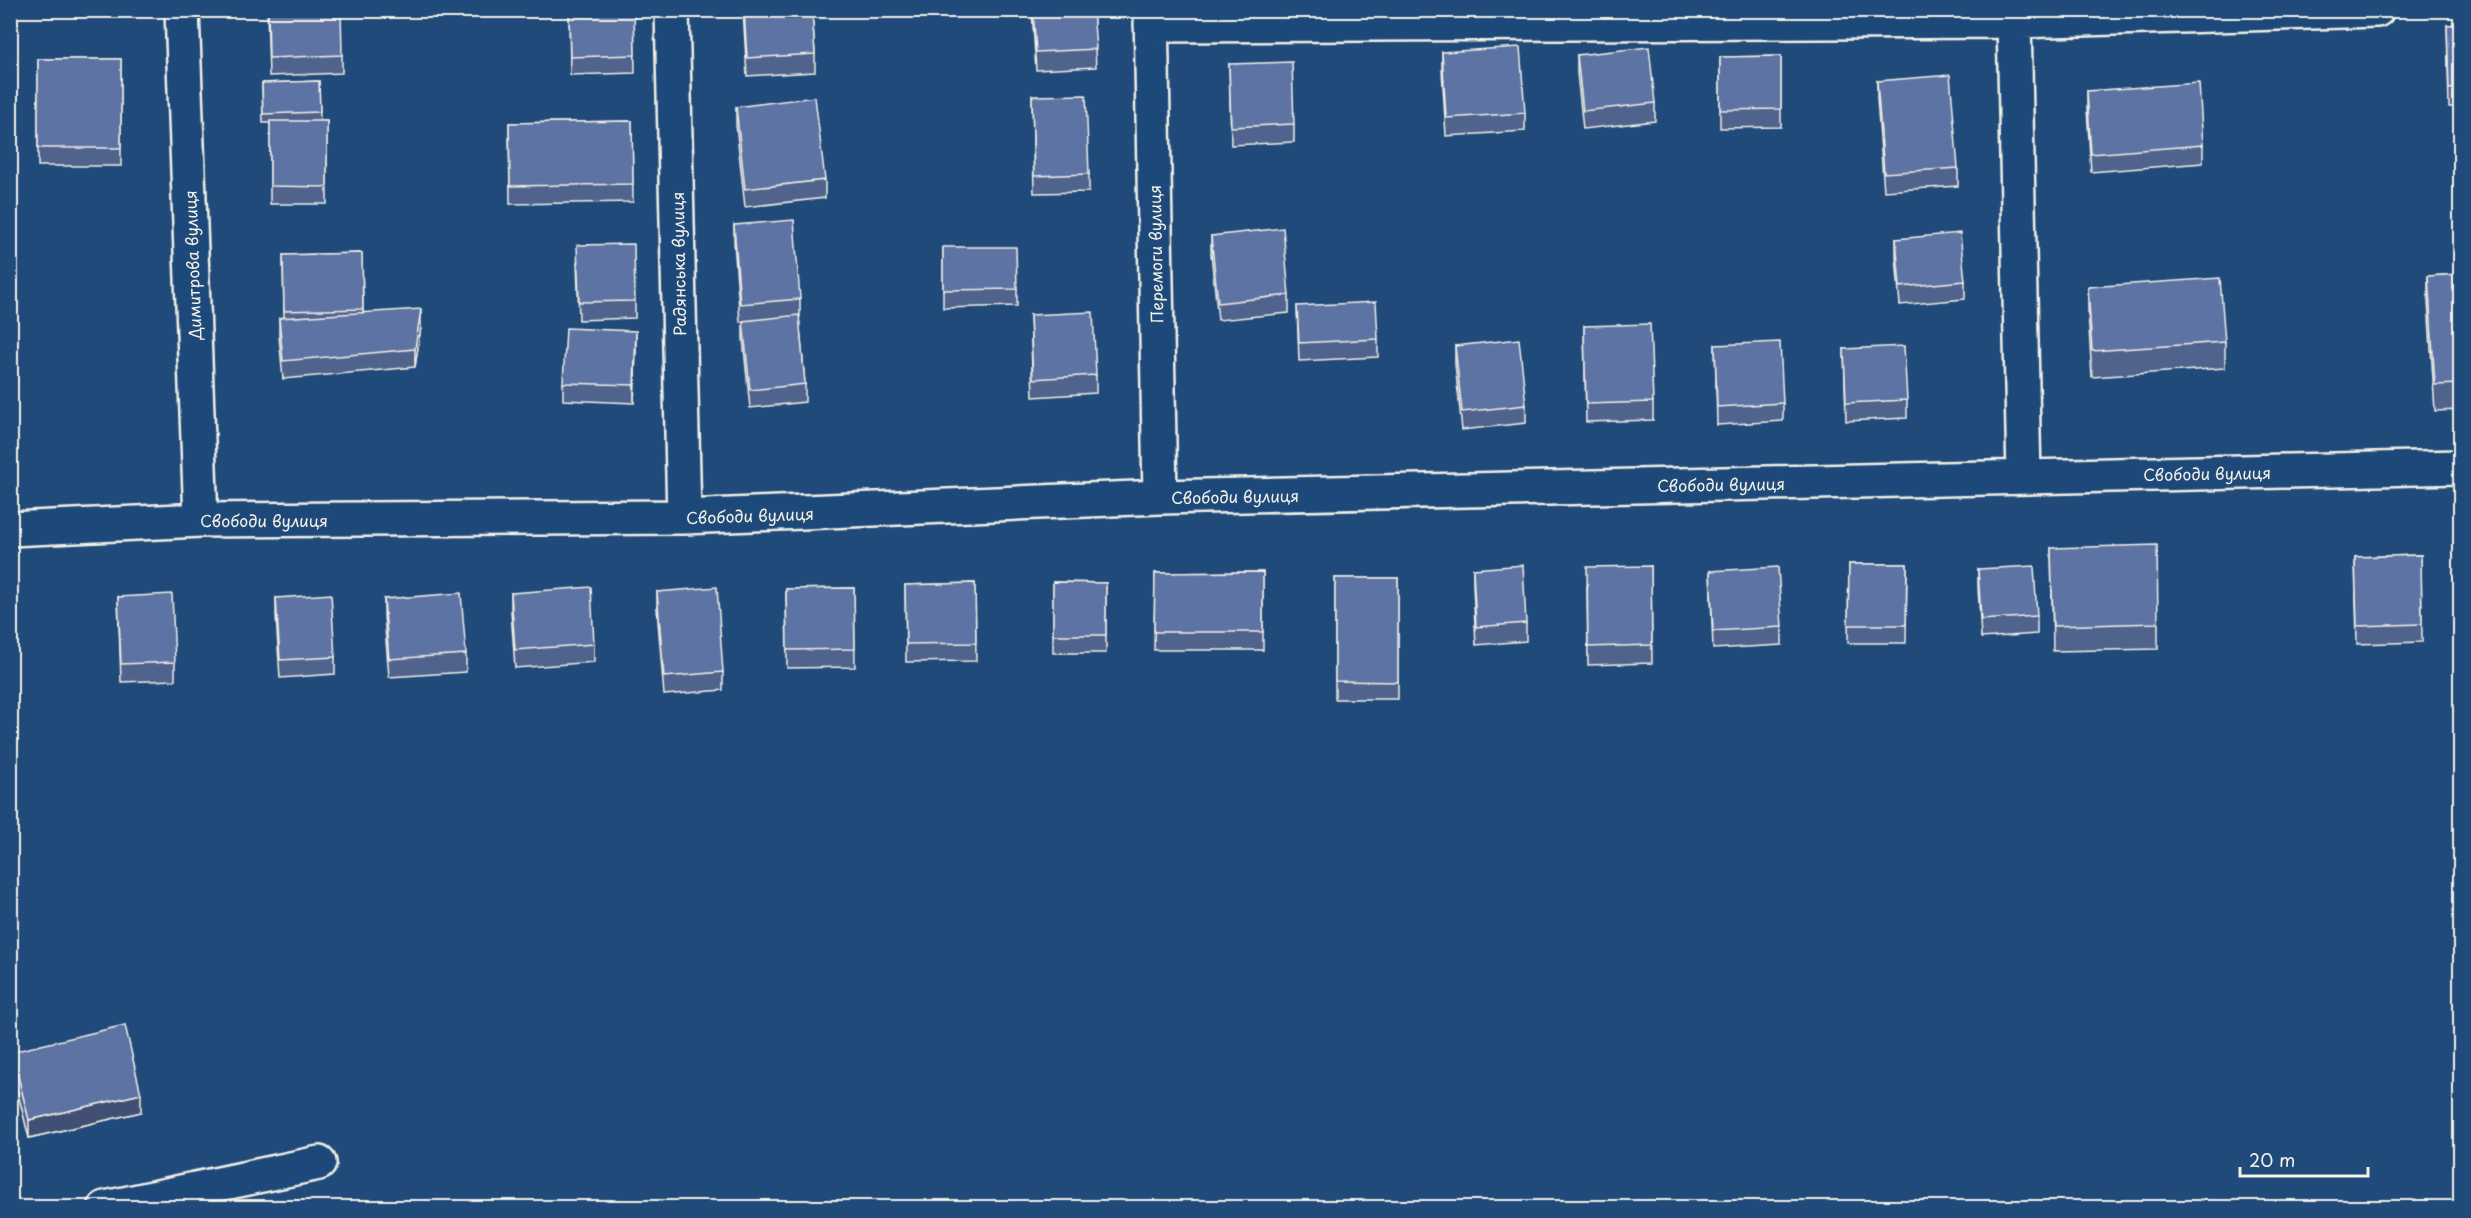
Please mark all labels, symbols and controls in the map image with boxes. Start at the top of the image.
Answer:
street label: Перемоги вулиця [1142,185,1168,323]
street label: Димитрова вулиця [177,190,207,341]
street label: Радянська вулиця [665,192,691,336]
street label: Свободи вулиця [2143,460,2271,486]
street label: Свободи вулиця [1657,471,1785,497]
street label: Свободи вулиця [1171,483,1299,509]
street label: Свободи вулиця [686,501,814,529]
street label: Свободи вулиця [200,508,328,532]
scale bar [2240,1140,2368,1178]
text: 20 m [2249,1146,2295,1173]

